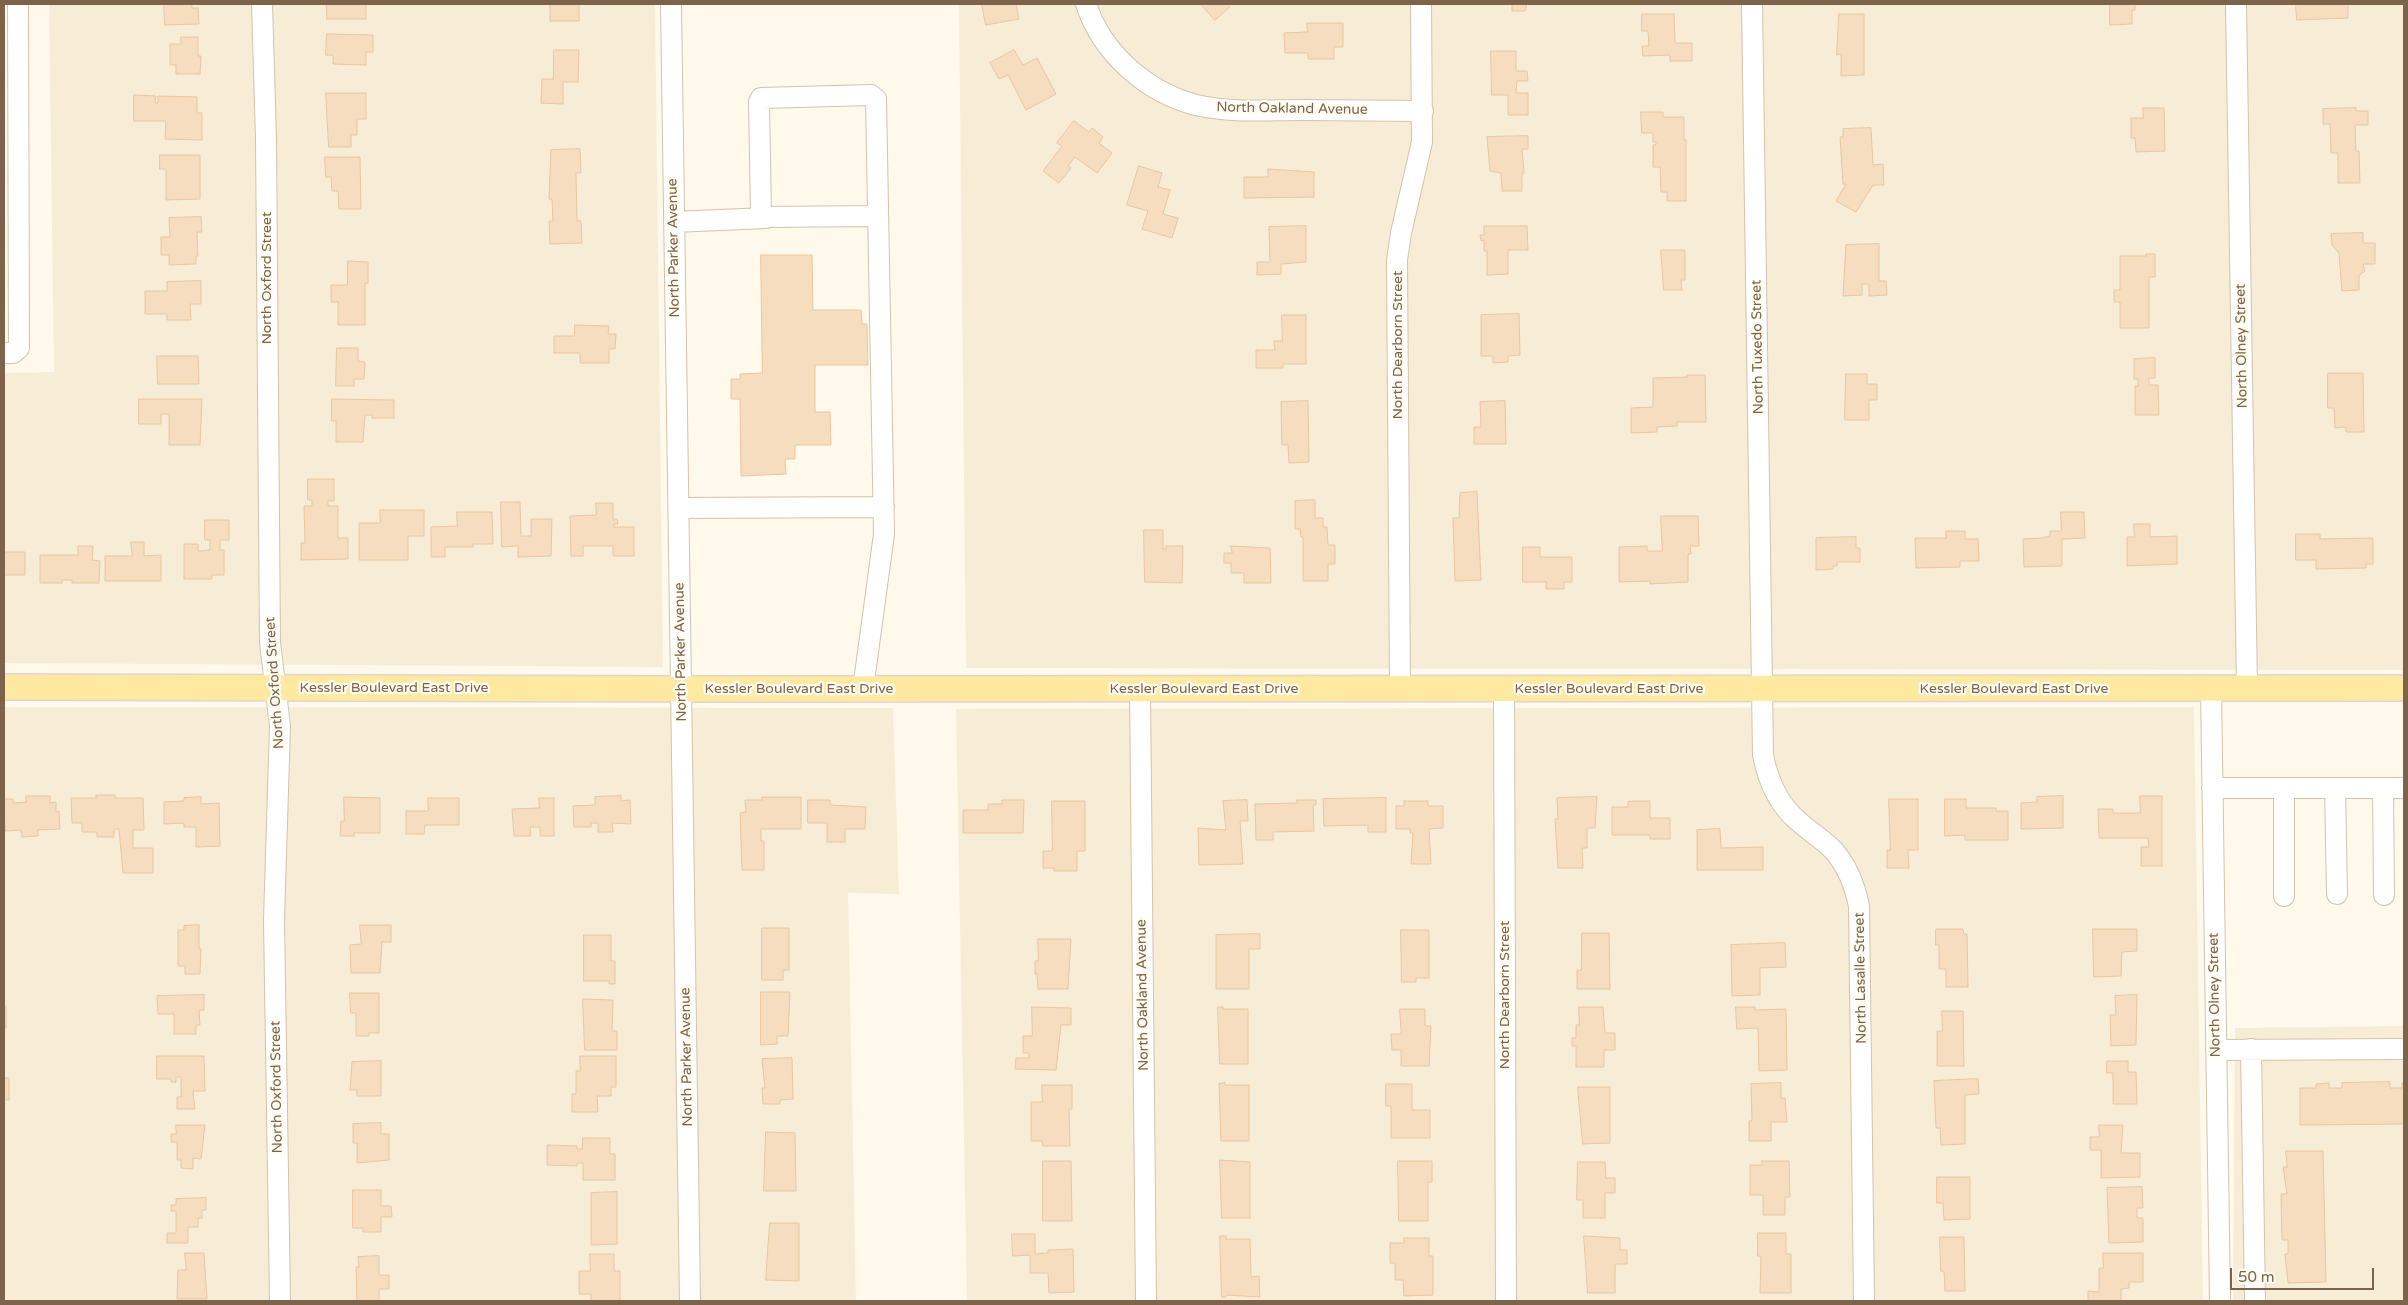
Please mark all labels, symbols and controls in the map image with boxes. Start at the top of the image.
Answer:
street label: North Oakland Avenue [1216,99,1368,119]
street label: North Parker Avenue [664,178,684,318]
street label: North Oxford Street [259,212,275,344]
street label: North Dearborn Street [1390,271,1406,419]
street label: North Tuxedo Street [1748,279,1768,415]
street label: North Olney Street [2233,284,2251,408]
street label: North Parker Avenue [671,582,691,722]
street label: North Oxford Street [262,616,288,750]
street label: Kessler Boulevard East Drive [300,680,488,696]
street label: Kessler Boulevard East Drive [705,681,893,697]
street label: Kessler Boulevard East Drive [1110,681,1298,697]
street label: Kessler Boulevard East Drive [1515,681,1703,697]
street label: Kessler Boulevard East Drive [1920,681,2108,697]
street label: North Lasalle Street [1851,912,1871,1044]
street label: North Oakland Avenue [1133,919,1153,1071]
street label: North Dearborn Street [1497,921,1513,1069]
street label: North Olney Street [2206,933,2224,1057]
street label: North Parker Avenue [677,987,697,1127]
street label: North Oxford Street [267,1021,287,1153]
scale bar [2233,1258,2377,1290]
text: 50 m [2238,1268,2275,1286]

